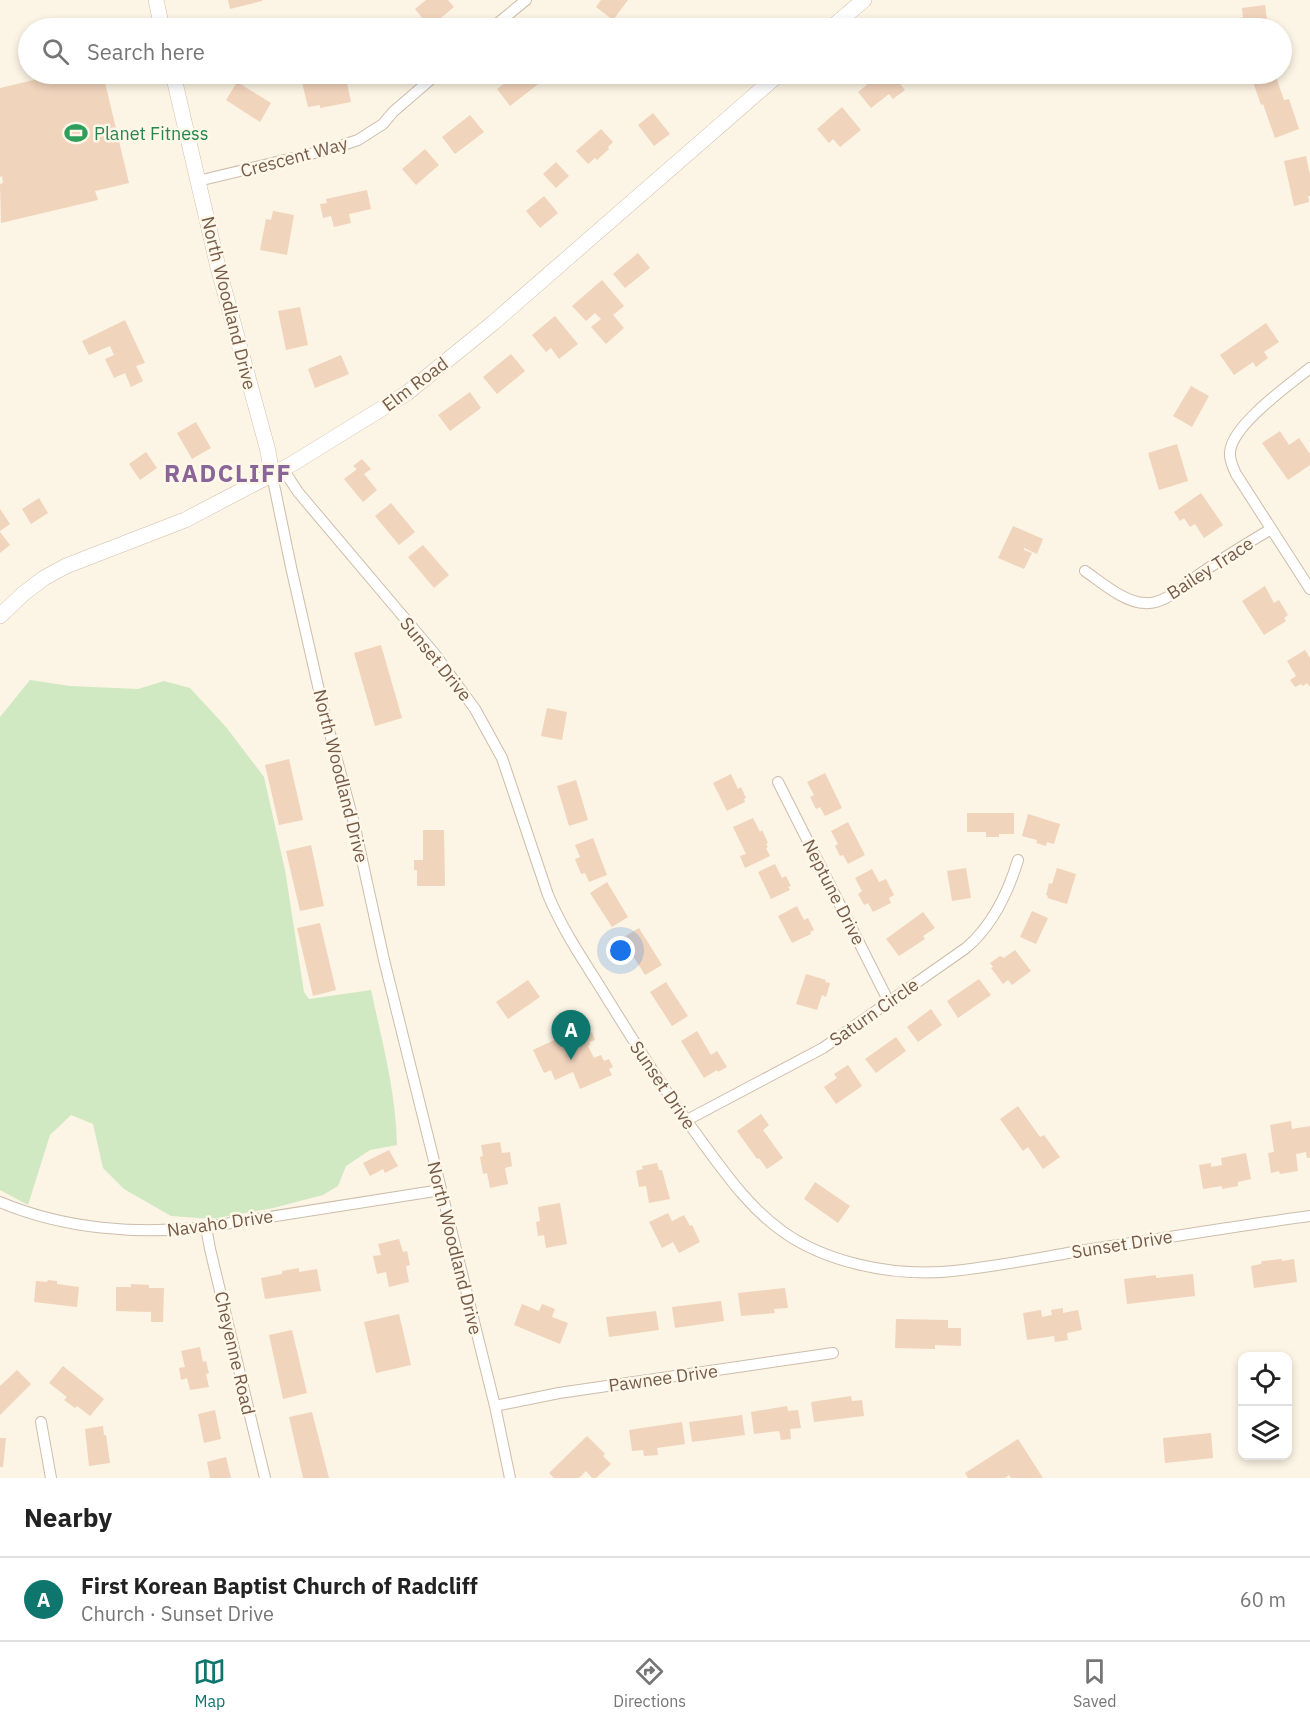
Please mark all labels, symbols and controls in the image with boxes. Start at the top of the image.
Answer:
search box [18,18,1292,84]
icon: search [39,35,72,68]
text: Search here [87,37,205,66]
sports icon: Planet Fitness [63,120,89,146]
place label: Planet Fitness [94,122,209,145]
street label: Crescent Way [238,132,350,182]
street label: North Woodland Drive [196,214,262,392]
street label: Elm Road [377,352,453,416]
district label: RADCLIFF [164,457,292,489]
street label: Bailey Trace [1163,532,1258,604]
street label: Sunset Drive [395,612,477,706]
street label: North Woodland Drive [308,687,374,865]
street label: Neptune Drive [798,835,871,949]
your location [606,936,635,965]
street label: Saturn Circle [825,973,923,1051]
pin: A [552,1010,590,1060]
street label: Sunset Drive [625,1036,701,1134]
street label: North Woodland Drive [422,1159,488,1337]
street label: Navaho Drive [165,1204,275,1242]
street label: Sunset Drive [1070,1225,1174,1263]
street label: Cheyenne Road [210,1289,260,1417]
map controls [1238,1352,1292,1460]
button: locate [1238,1352,1292,1406]
street label: Pawnee Drive [607,1359,719,1397]
button: layers [1238,1406,1292,1460]
text: Nearby [24,1500,112,1534]
text: First Korean Baptist Church of Radcliff [81,1571,478,1600]
text: A [37,1586,50,1613]
text: 60 m [1240,1586,1286,1613]
text: Church · Sunset Drive [81,1600,274,1627]
tab: Map [193,1655,226,1711]
tab: Directions [613,1655,686,1711]
tab: Saved [1073,1655,1117,1711]

